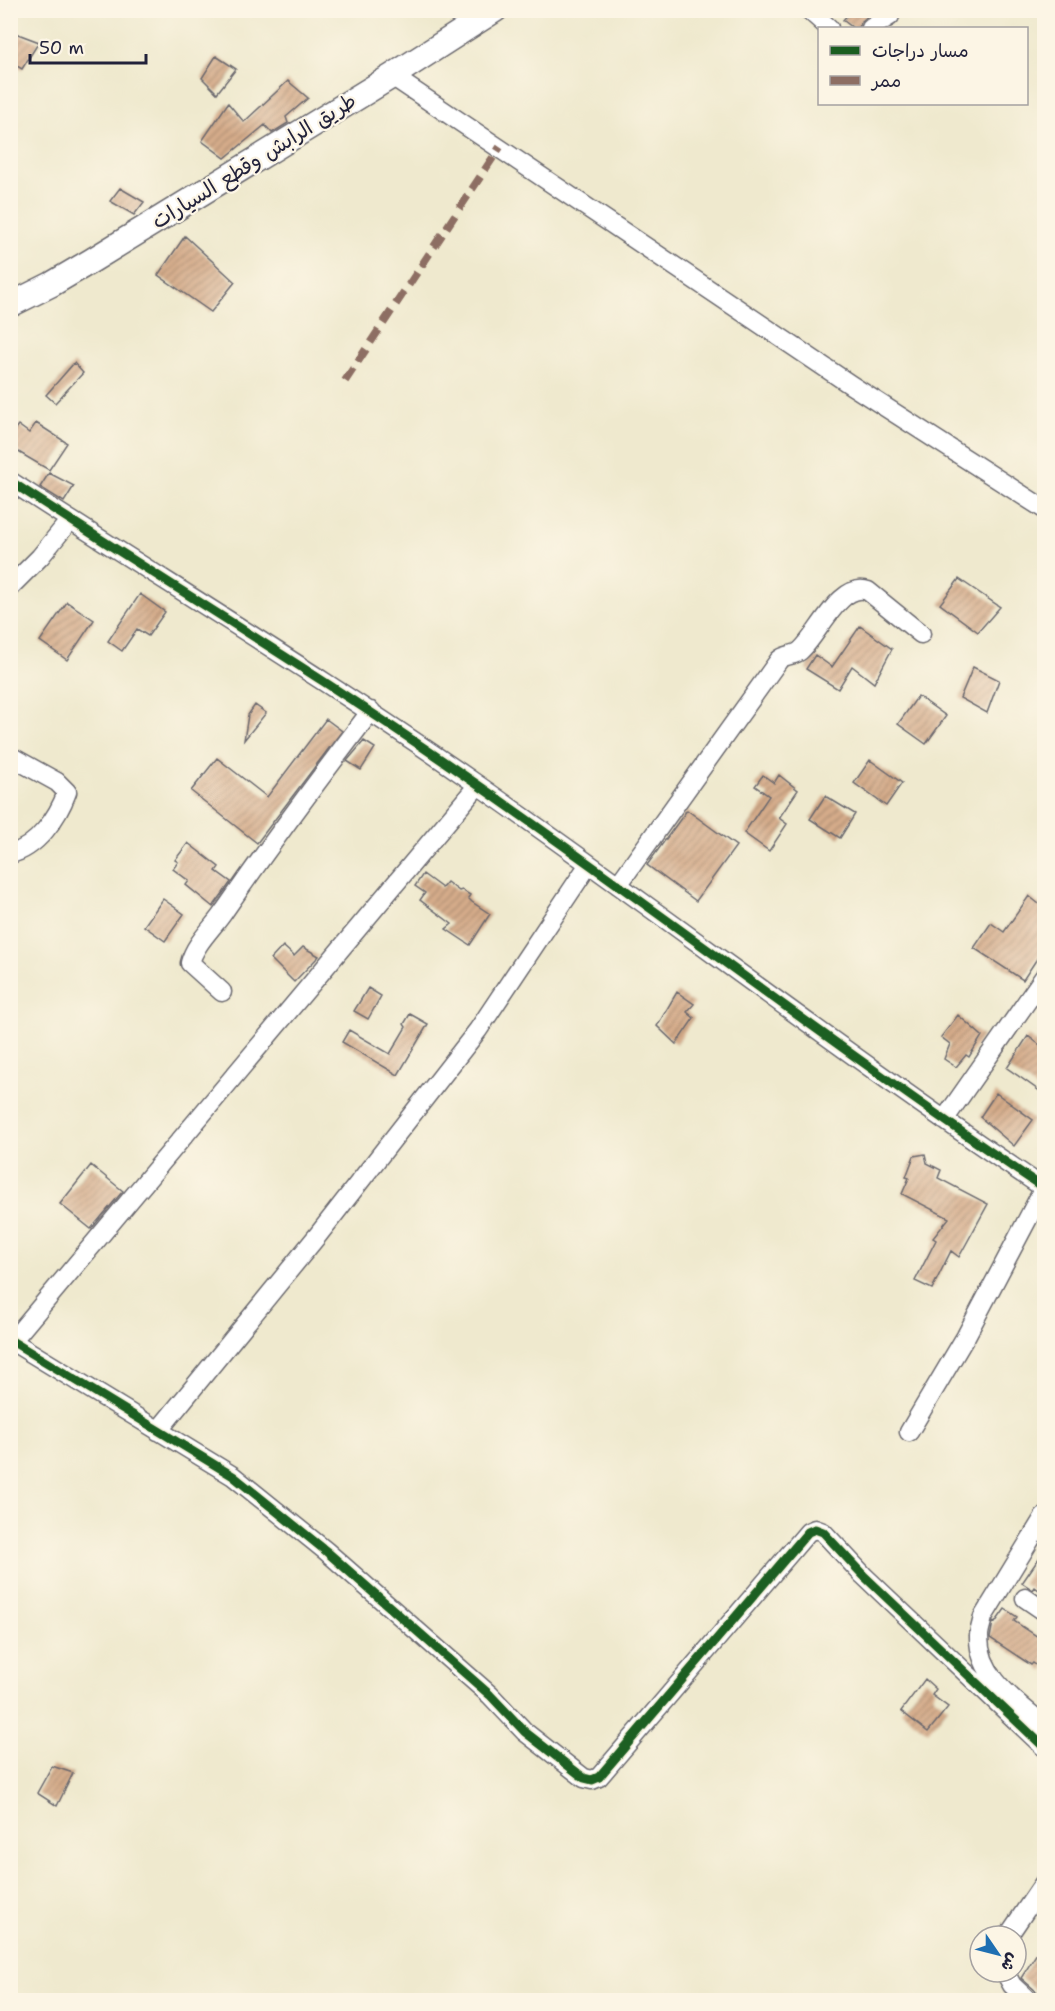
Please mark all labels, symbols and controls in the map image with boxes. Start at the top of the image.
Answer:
scale bar [30,27,146,65]
legend [818,27,1028,105]
text: 50 m [39,36,84,60]
text: مسار دراجات [872,39,969,63]
text: ممر [870,69,901,93]
street label: طريق الرابش وقطع السيارات [146,86,362,236]
north arrow [968,1924,1028,1984]
text: ش [996,1949,1024,1976]

